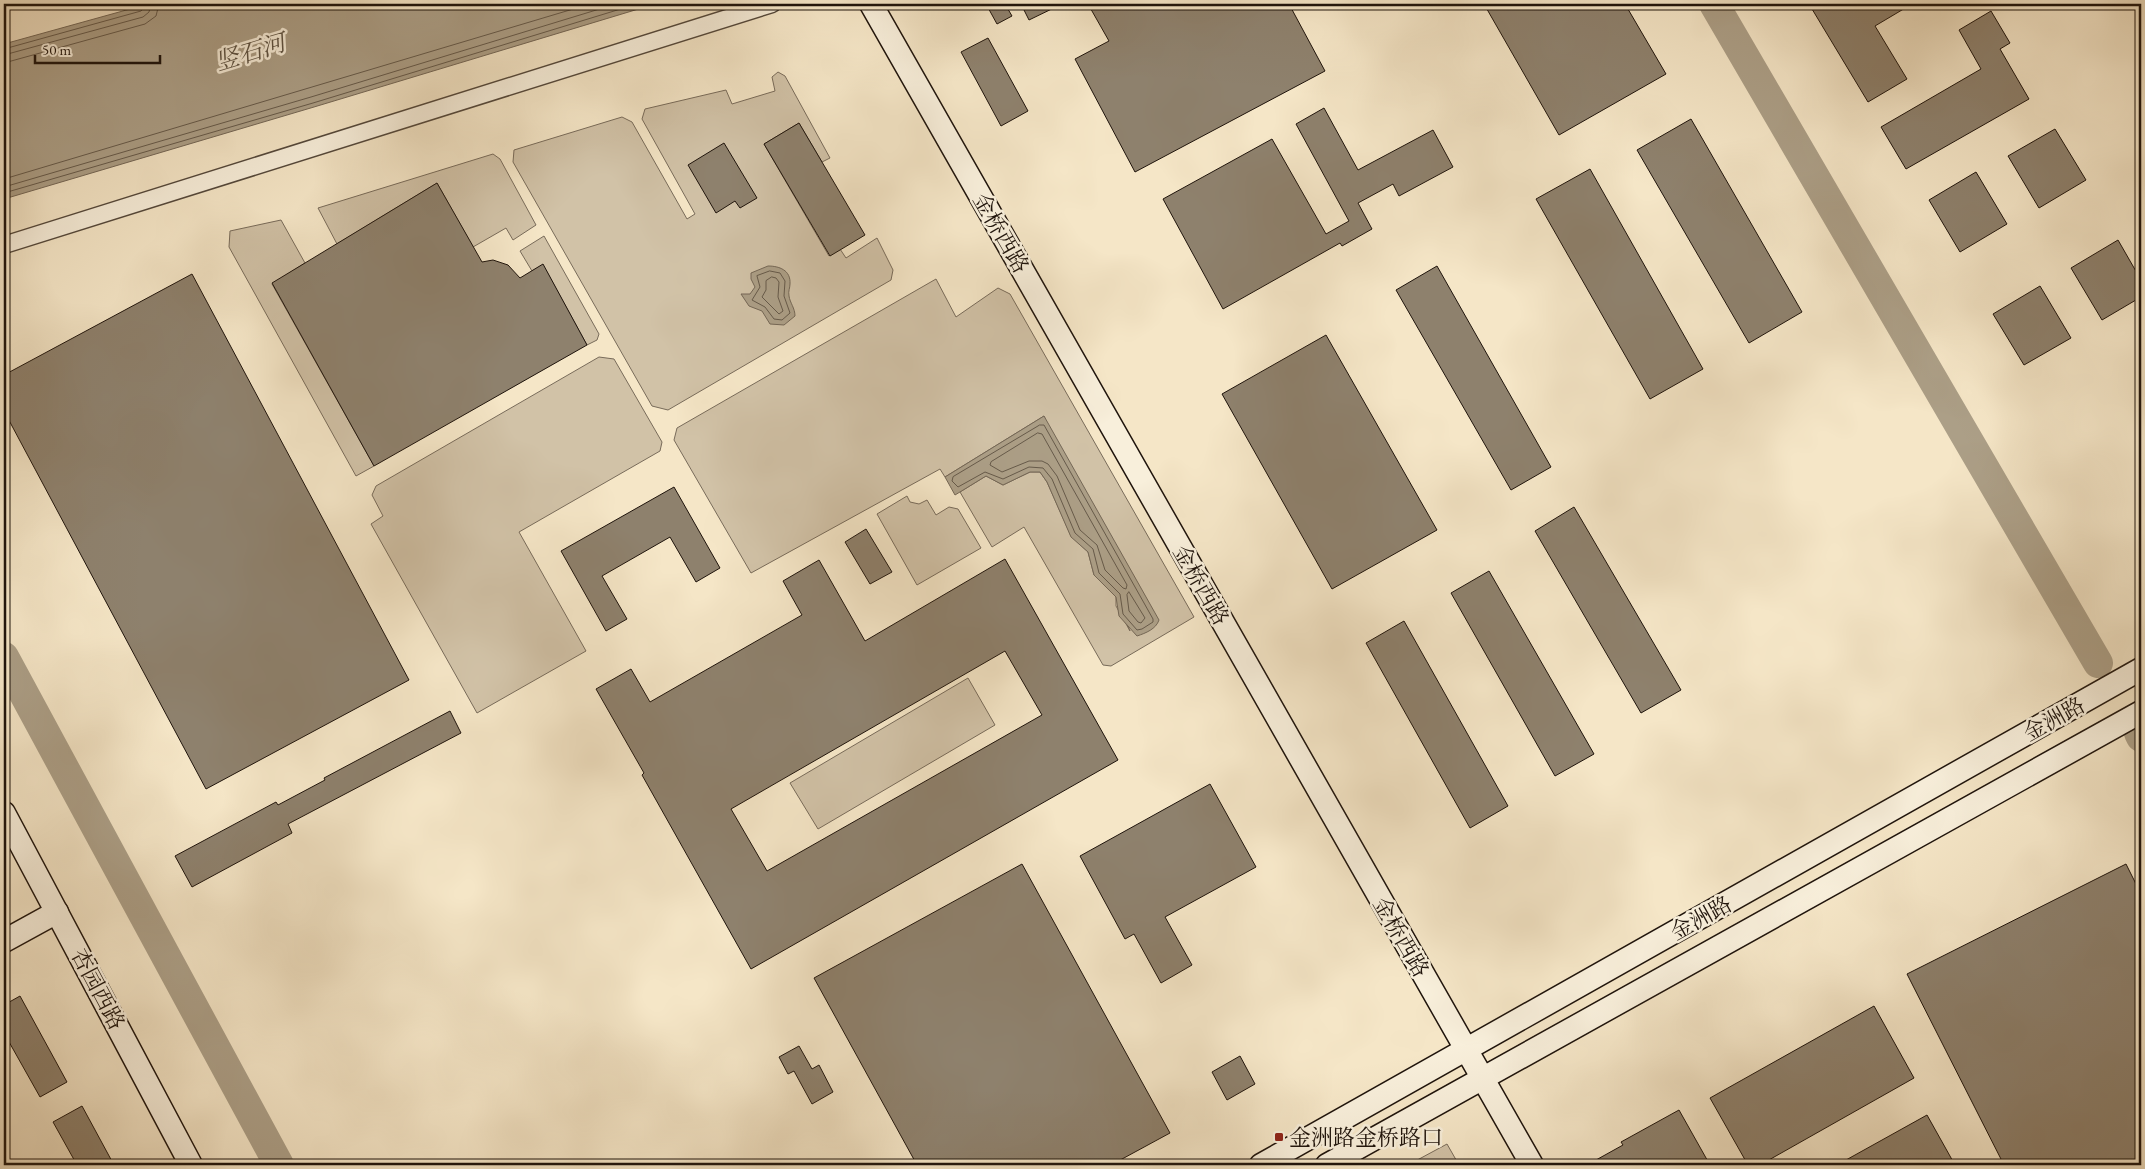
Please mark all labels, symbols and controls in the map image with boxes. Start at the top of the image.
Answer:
water label: 竖石河 [211,25,293,77]
scale bar [35,32,160,64]
text: 50 m [42,40,71,59]
street label: 金桥西路 [966,188,1036,278]
street label: 金桥西路 [1166,540,1236,630]
street label: 金洲路 [2018,690,2090,748]
street label: 金洲路 [1665,889,1737,947]
street label: 金桥西路 [1366,892,1436,982]
street label: 杏园西路 [65,943,131,1035]
place label: 金洲路金桥路口 [1289,1123,1443,1152]
marker: 金洲路金桥路口 [1273,1131,1285,1143]

